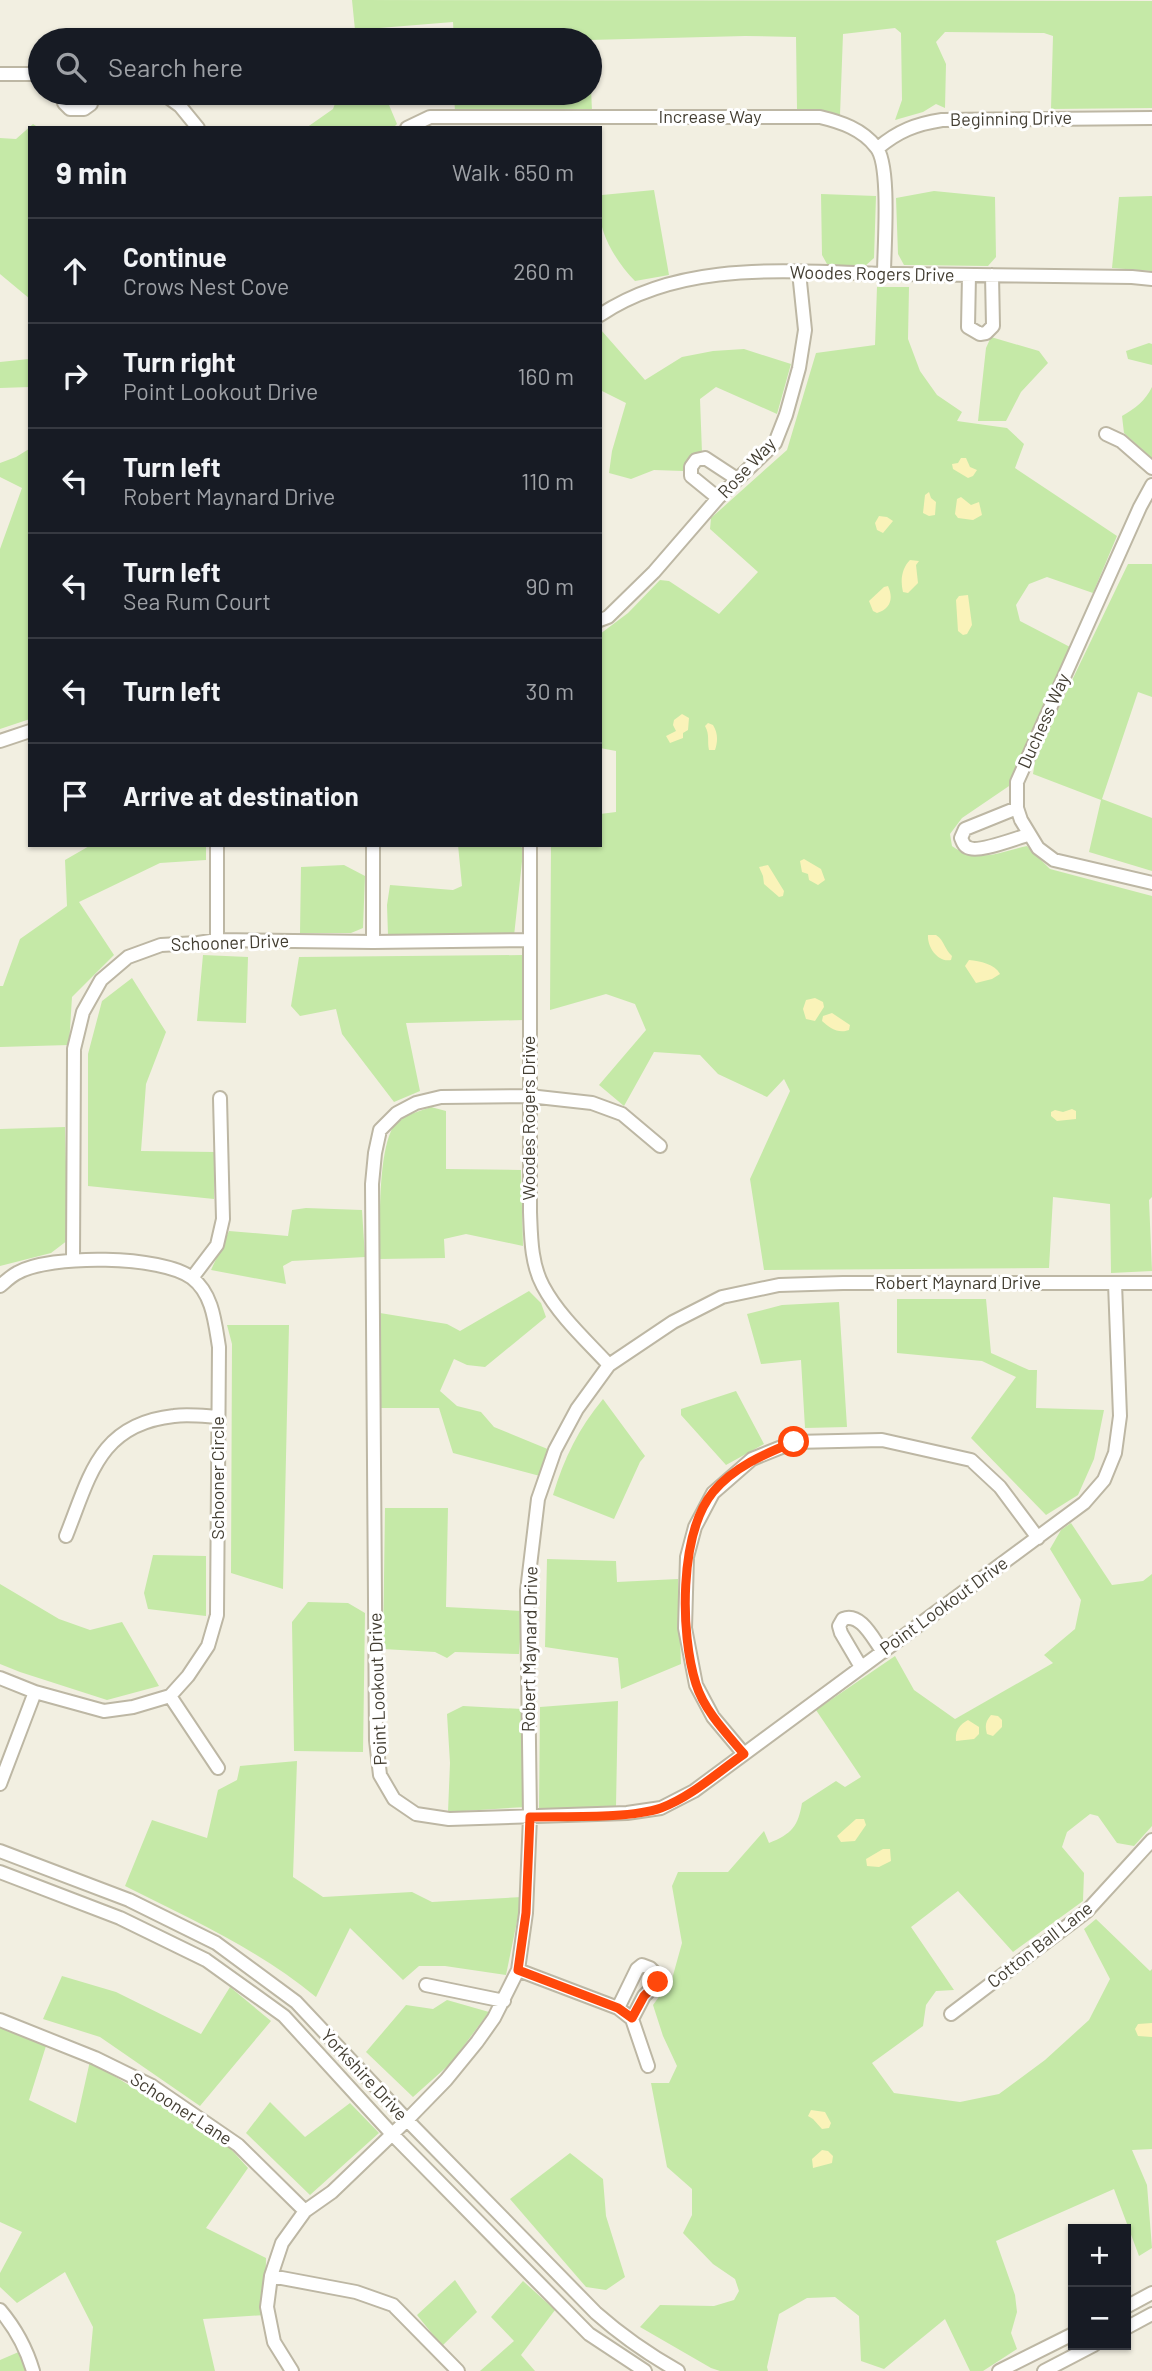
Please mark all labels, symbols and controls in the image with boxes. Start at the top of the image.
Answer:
search box [28,28,602,105]
icon: search [52,48,90,86]
text: Search here [108,51,243,82]
street label: Increase Way [659,105,761,127]
street label: Beginning Drive [950,106,1072,130]
text: 9 min [56,154,127,190]
text: Walk · 650 m [452,158,574,186]
text: Continue [123,241,227,272]
icon: ahead [56,252,94,290]
text: 260 m [513,257,574,285]
street label: Woodes Rogers Drive [789,261,955,285]
text: Crows Nest Cove [123,272,289,300]
text: Turn right [123,346,236,377]
icon: right [56,357,94,395]
text: 160 m [517,362,574,390]
text: Point Lookout Drive [123,377,318,405]
street label: Rose Way [713,432,780,502]
text: Turn left [123,451,221,482]
icon: left [56,462,94,500]
text: 110 m [521,467,574,495]
text: Robert Maynard Drive [123,482,335,510]
text: Turn left [123,556,221,587]
icon: left [56,567,94,605]
text: 90 m [525,572,574,600]
text: Sea Rum Court [123,587,271,615]
street label: Duchess Way [1012,670,1074,772]
icon: left [56,672,94,710]
text: Turn left [123,675,221,706]
text: 30 m [526,677,574,705]
icon: arrive [56,777,94,815]
text: Arrive at destination [123,780,359,811]
street label: Schooner Drive [170,929,290,955]
street label: Woodes Rogers Drive [517,1036,539,1200]
street label: Robert Maynard Drive [875,1271,1041,1293]
street label: Schooner Circle [206,1416,228,1540]
route start [778,1426,809,1457]
street label: Point Lookout Drive [875,1551,1012,1659]
street label: Robert Maynard Drive [517,1566,541,1732]
street label: Point Lookout Drive [363,1612,391,1766]
street label: Cotton Ball Lane [982,1896,1096,1992]
route end [642,1966,673,1997]
street label: Yorkshire Drive [317,2024,413,2125]
street label: Schooner Lane [126,2067,237,2149]
map controls [1068,2224,1131,2350]
button: + [1068,2224,1131,2287]
button: − [1068,2287,1131,2350]

